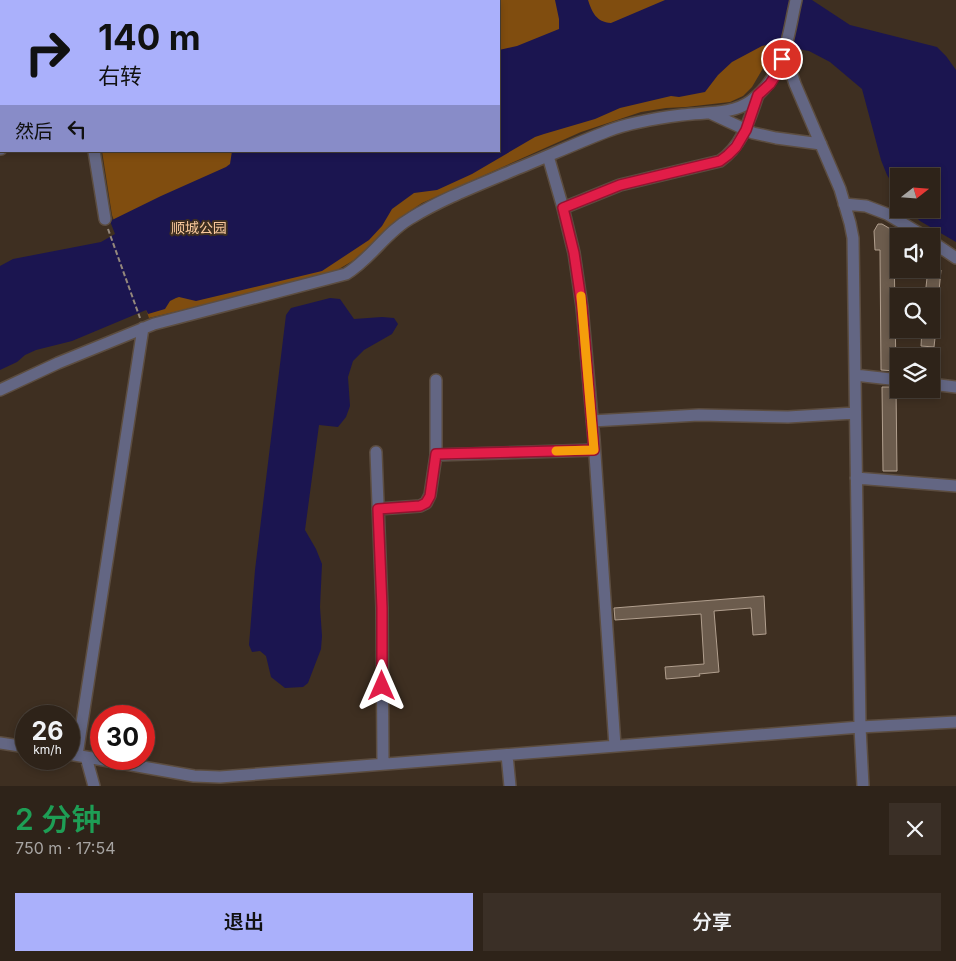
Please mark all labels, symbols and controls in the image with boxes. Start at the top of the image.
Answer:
text: 140 m [98,16,201,58]
icon: right [15,20,80,85]
pin [761,38,803,80]
icon: arrive [768,45,796,73]
text: 右转 [98,63,142,89]
icon: left [63,115,91,143]
text: 然后 [15,120,53,143]
north arrow [890,168,940,218]
map controls [890,168,940,398]
park label: 顺城公园 [171,219,227,236]
button: sound [890,228,940,278]
button: search [890,288,940,338]
button: layers [890,348,940,398]
position arrow [355,659,407,711]
speed limit sign: 30 [90,705,155,770]
text: 26 [32,716,63,746]
text: km/h [33,742,62,757]
text: 2 分钟 [15,801,101,837]
button: close [889,803,941,855]
text: 750 m · 17:54 [15,838,116,858]
button: 退出 [15,893,473,951]
button: 分享 [483,893,941,951]

